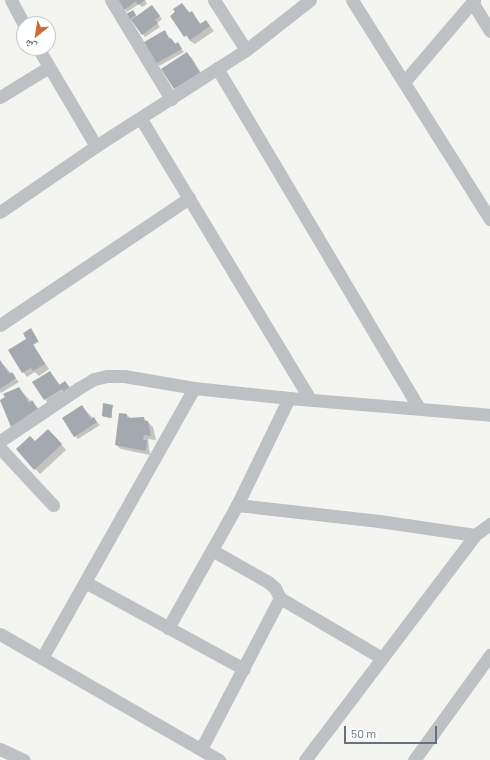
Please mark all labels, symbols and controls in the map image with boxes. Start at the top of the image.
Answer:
north arrow [16,16,56,56]
text: ش [22,37,39,55]
scale bar [346,718,439,744]
text: 50 m [351,726,376,740]

